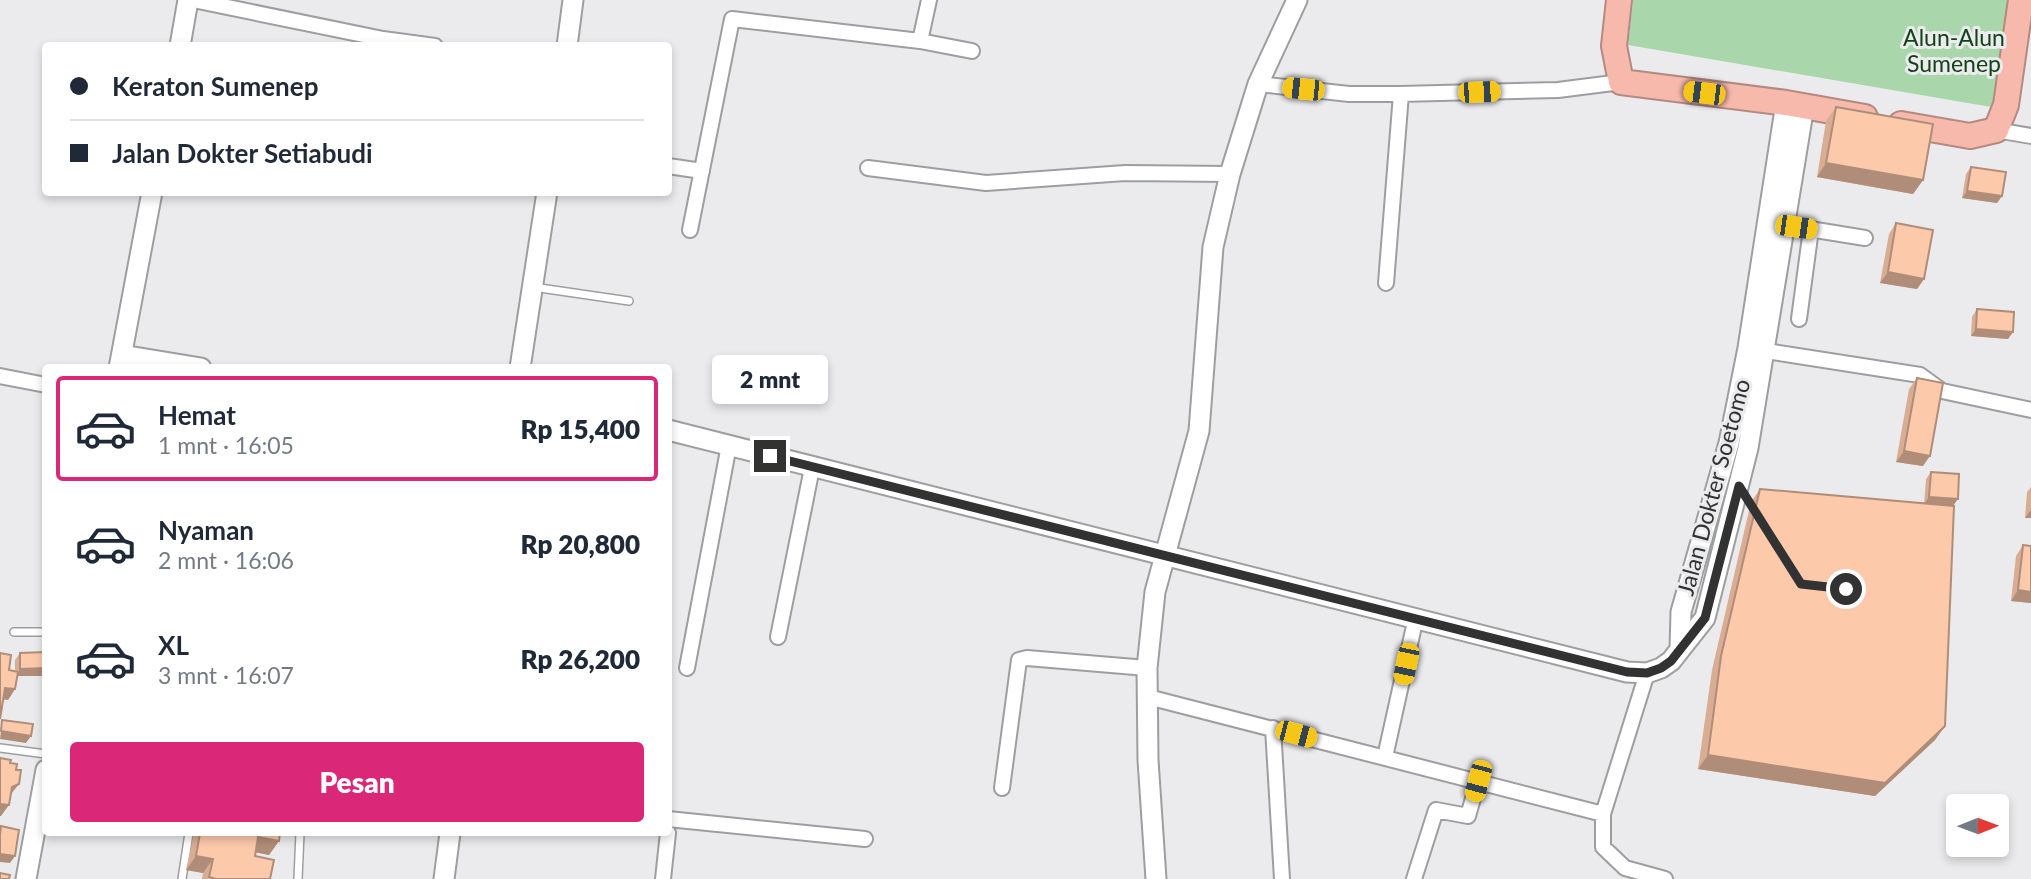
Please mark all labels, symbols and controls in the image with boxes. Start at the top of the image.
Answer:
park label: Alun-Alun Sumenep [1903,23,2005,77]
text: Keraton Sumenep [112,70,318,102]
car [1282,76,1325,102]
car [1682,80,1727,106]
car [1458,81,1501,103]
text: Jalan Dokter Setiabudi [112,137,373,169]
car [1774,214,1819,240]
callout: 2 mnt [712,354,828,404]
text: 2 mnt [740,365,800,393]
street label: Jalan Dokter Soetomo [1671,376,1755,598]
icon: car [74,397,137,460]
text: Hemat [158,399,236,431]
text: Rp 15,400 [520,413,640,445]
text: 1 mnt · 16:05 [158,431,294,459]
route end [754,440,786,472]
icon: car [74,512,137,575]
text: Nyaman [158,514,254,546]
text: Rp 20,800 [520,528,640,560]
text: 2 mnt · 16:06 [158,546,294,574]
route start [1830,573,1862,605]
icon: car [74,627,137,690]
text: XL [158,629,189,661]
car [1392,641,1421,687]
text: Rp 26,200 [520,643,640,675]
text: 3 mnt · 16:07 [158,661,294,689]
car [1273,718,1320,750]
button: Pesan [70,742,644,822]
car [1463,758,1494,804]
north arrow [1946,794,2009,858]
map controls [1946,794,2009,857]

